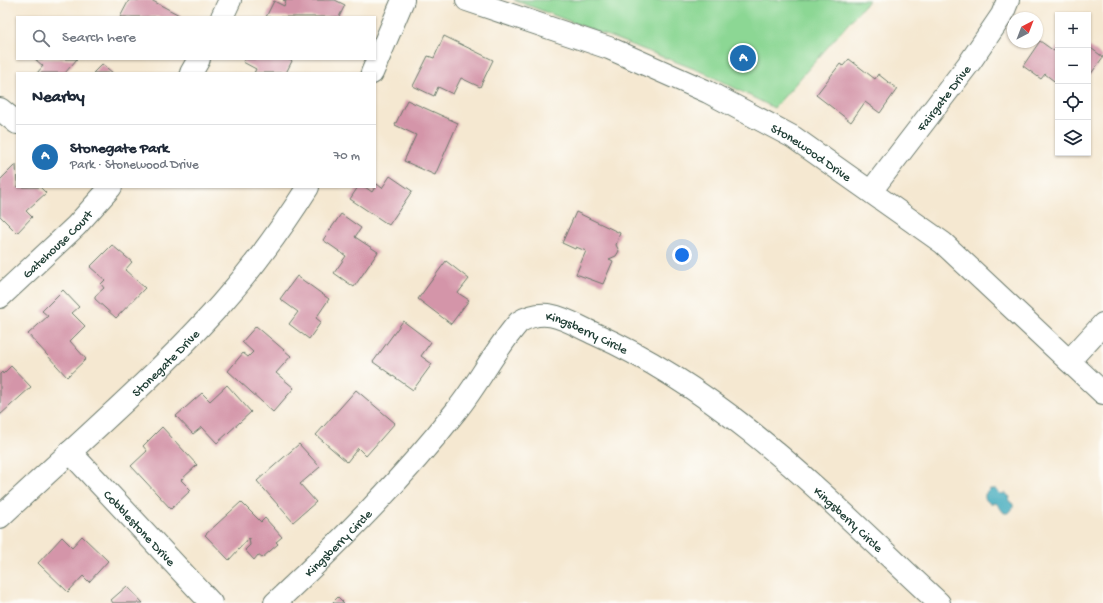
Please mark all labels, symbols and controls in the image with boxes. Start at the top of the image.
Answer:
north arrow [1007,12,1043,48]
map controls [1055,12,1091,156]
button: + [1055,12,1091,48]
search box [16,16,376,60]
icon: search [30,27,52,49]
text: Search here [62,29,136,47]
pin: A [730,43,756,73]
button: − [1055,48,1091,84]
street label: Fairgate Drive [914,63,975,136]
button: locate [1055,84,1091,120]
text: Nearby [32,88,85,108]
button: layers [1055,120,1091,156]
street label: Stonewood Drive [768,122,854,186]
text: Stonegate Park [70,140,169,158]
text: A [41,149,49,164]
text: 70 m [334,149,360,164]
text: Park · Stonewood Drive [70,158,199,173]
street label: Gatehouse Court [20,207,98,282]
your location [672,245,692,265]
street label: Kingsberry Circle [545,310,630,359]
street label: Stonegate Drive [130,327,204,401]
street label: Kingsberry Circle [810,484,885,556]
street label: Cobblestone Drive [99,488,178,570]
street label: Kingsberry Circle [302,507,376,581]

